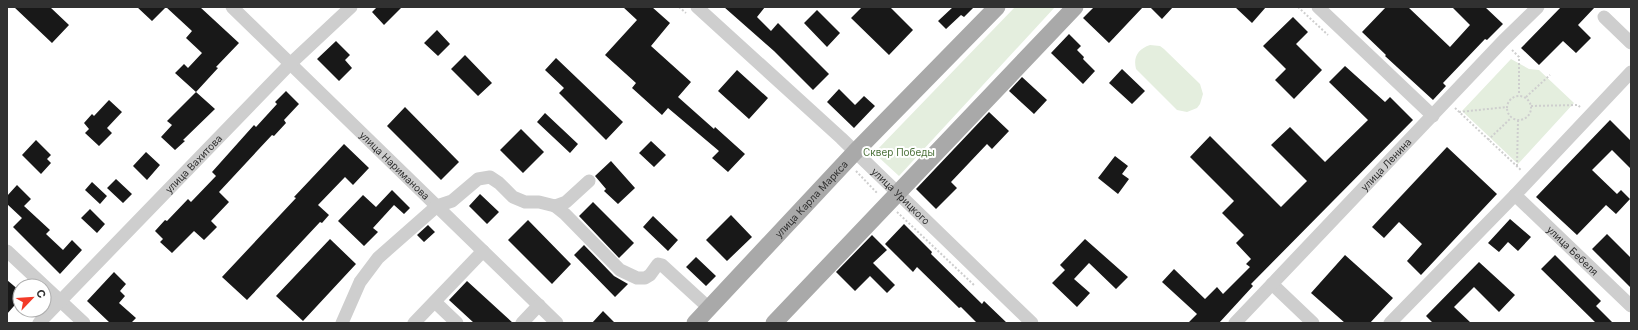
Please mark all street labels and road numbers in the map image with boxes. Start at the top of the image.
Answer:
street label: улица Нариманова [357,129,432,202]
street label: улица Вахитова [163,132,224,195]
street label: улица Ленина [1358,135,1414,193]
street label: улица Карла Маркса [772,158,850,240]
street label: улица Урицкого [869,165,933,227]
street label: улица Бебеля [1545,223,1601,278]

